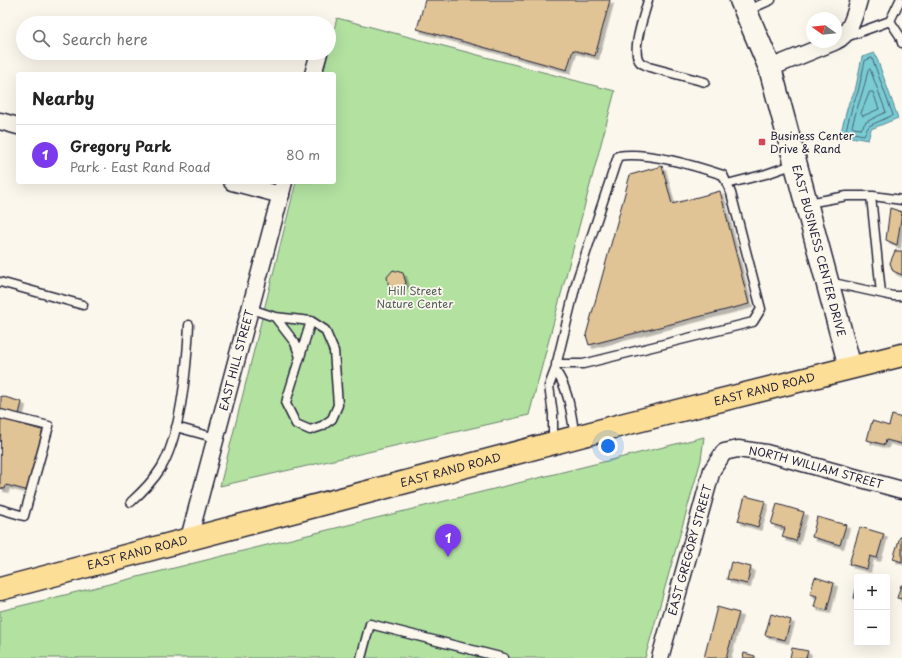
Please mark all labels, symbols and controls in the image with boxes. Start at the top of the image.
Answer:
north arrow [806,12,842,48]
search box [16,16,336,60]
icon: search [30,27,52,49]
text: Search here [62,27,148,50]
text: Nearby [32,85,94,111]
place label: Business Center Drive & Rand [770,127,855,157]
text: Gregory Park [70,134,172,157]
marker: Business Center Drive & Rand [757,137,767,147]
text: 1 [42,145,48,164]
text: 80 m [286,145,320,164]
text: Park · East Rand Road [70,157,210,176]
street label: EAST BUSINESS CENTER DRIVE [788,163,851,339]
park label: Hill Street Nature Center [377,282,454,312]
street label: EAST HILL STREET [214,307,258,413]
street label: EAST RAND ROAD [712,368,817,410]
your location [598,436,618,456]
street label: NORTH WILLIAM STREET [748,442,885,492]
street label: EAST RAND ROAD [398,448,503,491]
street label: EAST GREGORY STREET [663,482,716,617]
pin: 1 [435,524,461,557]
street label: EAST RAND ROAD [85,531,189,574]
map controls [854,574,890,646]
button: + [854,574,890,610]
button: − [854,610,890,646]

